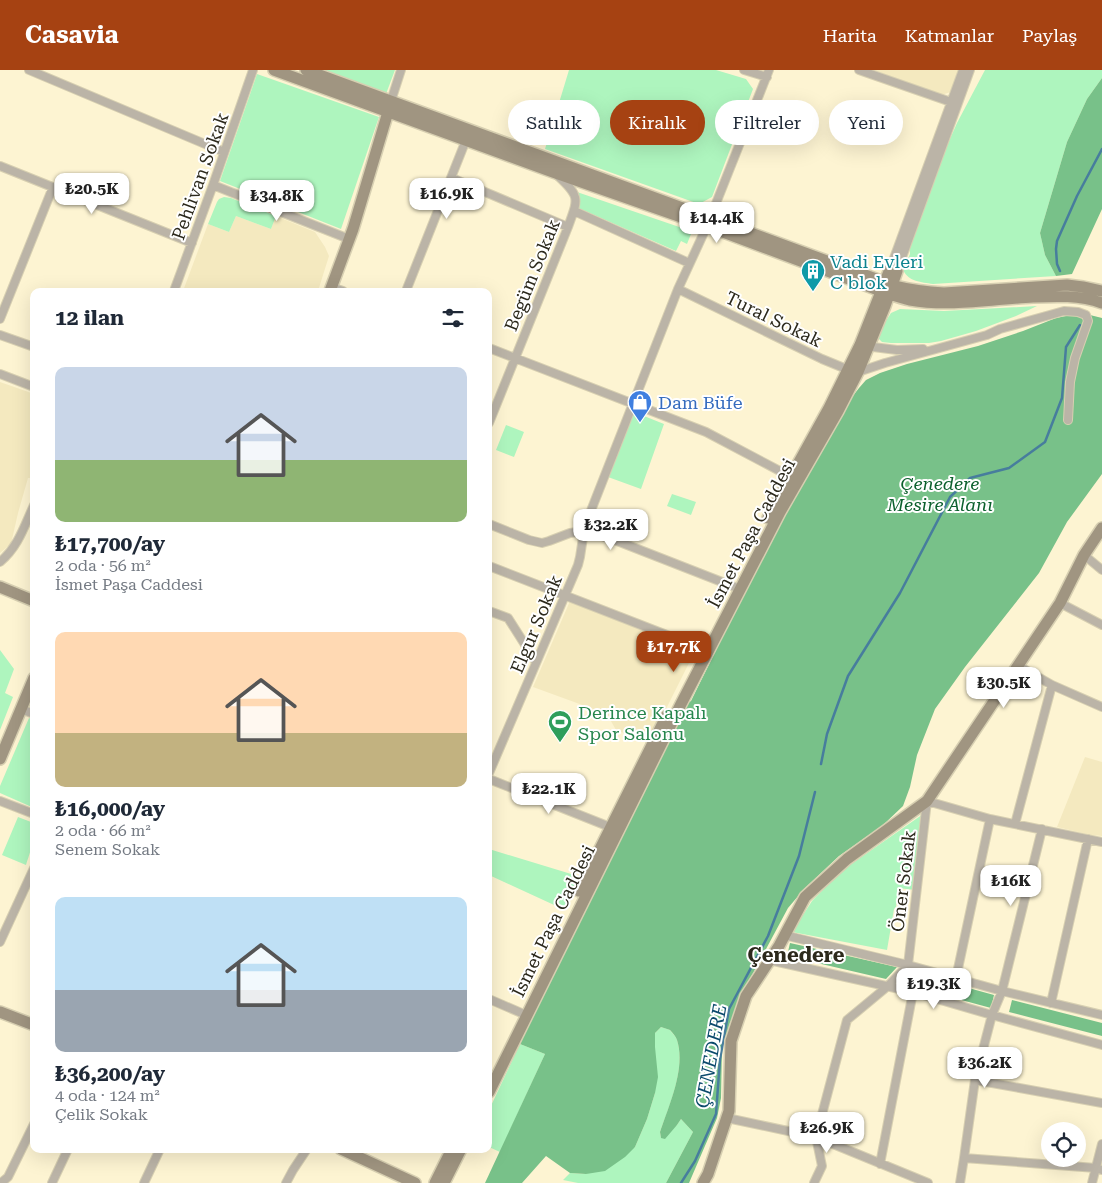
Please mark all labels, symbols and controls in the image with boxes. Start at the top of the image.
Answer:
text: Casavia [25,21,118,49]
text: Harita [823,25,877,46]
text: Katmanlar [905,25,994,46]
text: Paylaş [1022,25,1077,46]
chip: Satılık [508,100,600,145]
chip: Kiralık [610,100,705,145]
chip: Filtreler [715,100,819,145]
chip: Yeni [829,100,903,145]
street label: Pehlivan Sokak [167,109,233,243]
pin: ₺20.5K [51,172,133,215]
pin: ₺16.9K [406,178,488,220]
text: ₺20.5K [65,179,119,198]
pin: ₺34.8K [236,180,318,222]
text: ₺16.9K [420,184,474,203]
text: ₺34.8K [250,186,304,205]
pin: ₺14.4K [676,202,758,244]
text: ₺14.4K [690,208,744,227]
street label: Begüm Sokak [500,216,564,334]
place label: Vadi Evleri C blok [830,251,923,293]
building icon: Vadi Evleri C blok [800,258,826,292]
street label: Tural Sokak [722,287,826,351]
icon: filters [439,304,467,332]
text: 12 ilan [55,306,124,330]
shop icon: Dam Büfe [627,389,653,423]
place label: Dam Büfe [658,392,743,413]
icon: home [216,400,306,490]
street label: İsmet Paşa Caddesi [703,454,799,611]
park label: Çenedere Mesire Alanı [886,473,993,515]
pin: ₺32.2K [570,508,652,551]
text: ₺32.2K [584,515,638,534]
text: ₺17,700/ay [55,532,165,556]
text: 2 oda · 56 m² [55,556,151,575]
street label: Elgur Sokak [506,572,566,676]
text: İsmet Paşa Caddesi [55,575,203,594]
pin: ₺17.7K [633,630,715,673]
text: ₺17.7K [647,637,701,656]
icon: home [216,665,306,755]
pin: ₺30.5K [963,666,1045,709]
text: ₺30.5K [977,673,1031,692]
place label: Derince Kapalı Spor Salonu [578,702,707,744]
sports icon: Derince Kapalı Spor Salonu [547,709,573,743]
pin: ₺22.1K [508,772,590,815]
text: ₺22.1K [522,779,576,798]
text: ₺16,000/ay [55,797,165,821]
text: 2 oda · 66 m² [55,821,151,840]
street label: Öner Sokak [886,829,920,933]
text: Senem Sokak [55,840,160,859]
street label: İsmet Paşa Caddesi [507,841,599,1000]
pin: ₺16K [981,864,1041,907]
text: ₺16K [991,871,1031,890]
icon: home [216,930,306,1020]
district label: Çenedere [748,943,845,967]
pin: ₺19.3K [893,968,975,1010]
text: ₺19.3K [907,974,961,993]
water label: ÇENEDERE [691,1002,731,1110]
pin: ₺36.2K [944,1046,1026,1089]
text: ₺36.2K [958,1053,1012,1072]
text: ₺36,200/ay [55,1062,165,1086]
text: 4 oda · 124 m² [55,1086,160,1105]
text: Çelik Sokak [55,1105,148,1124]
pin: ₺26.9K [786,1112,868,1154]
text: ₺26.9K [800,1118,854,1137]
map controls [1041,1122,1086,1167]
button: locate [1041,1122,1086,1167]

